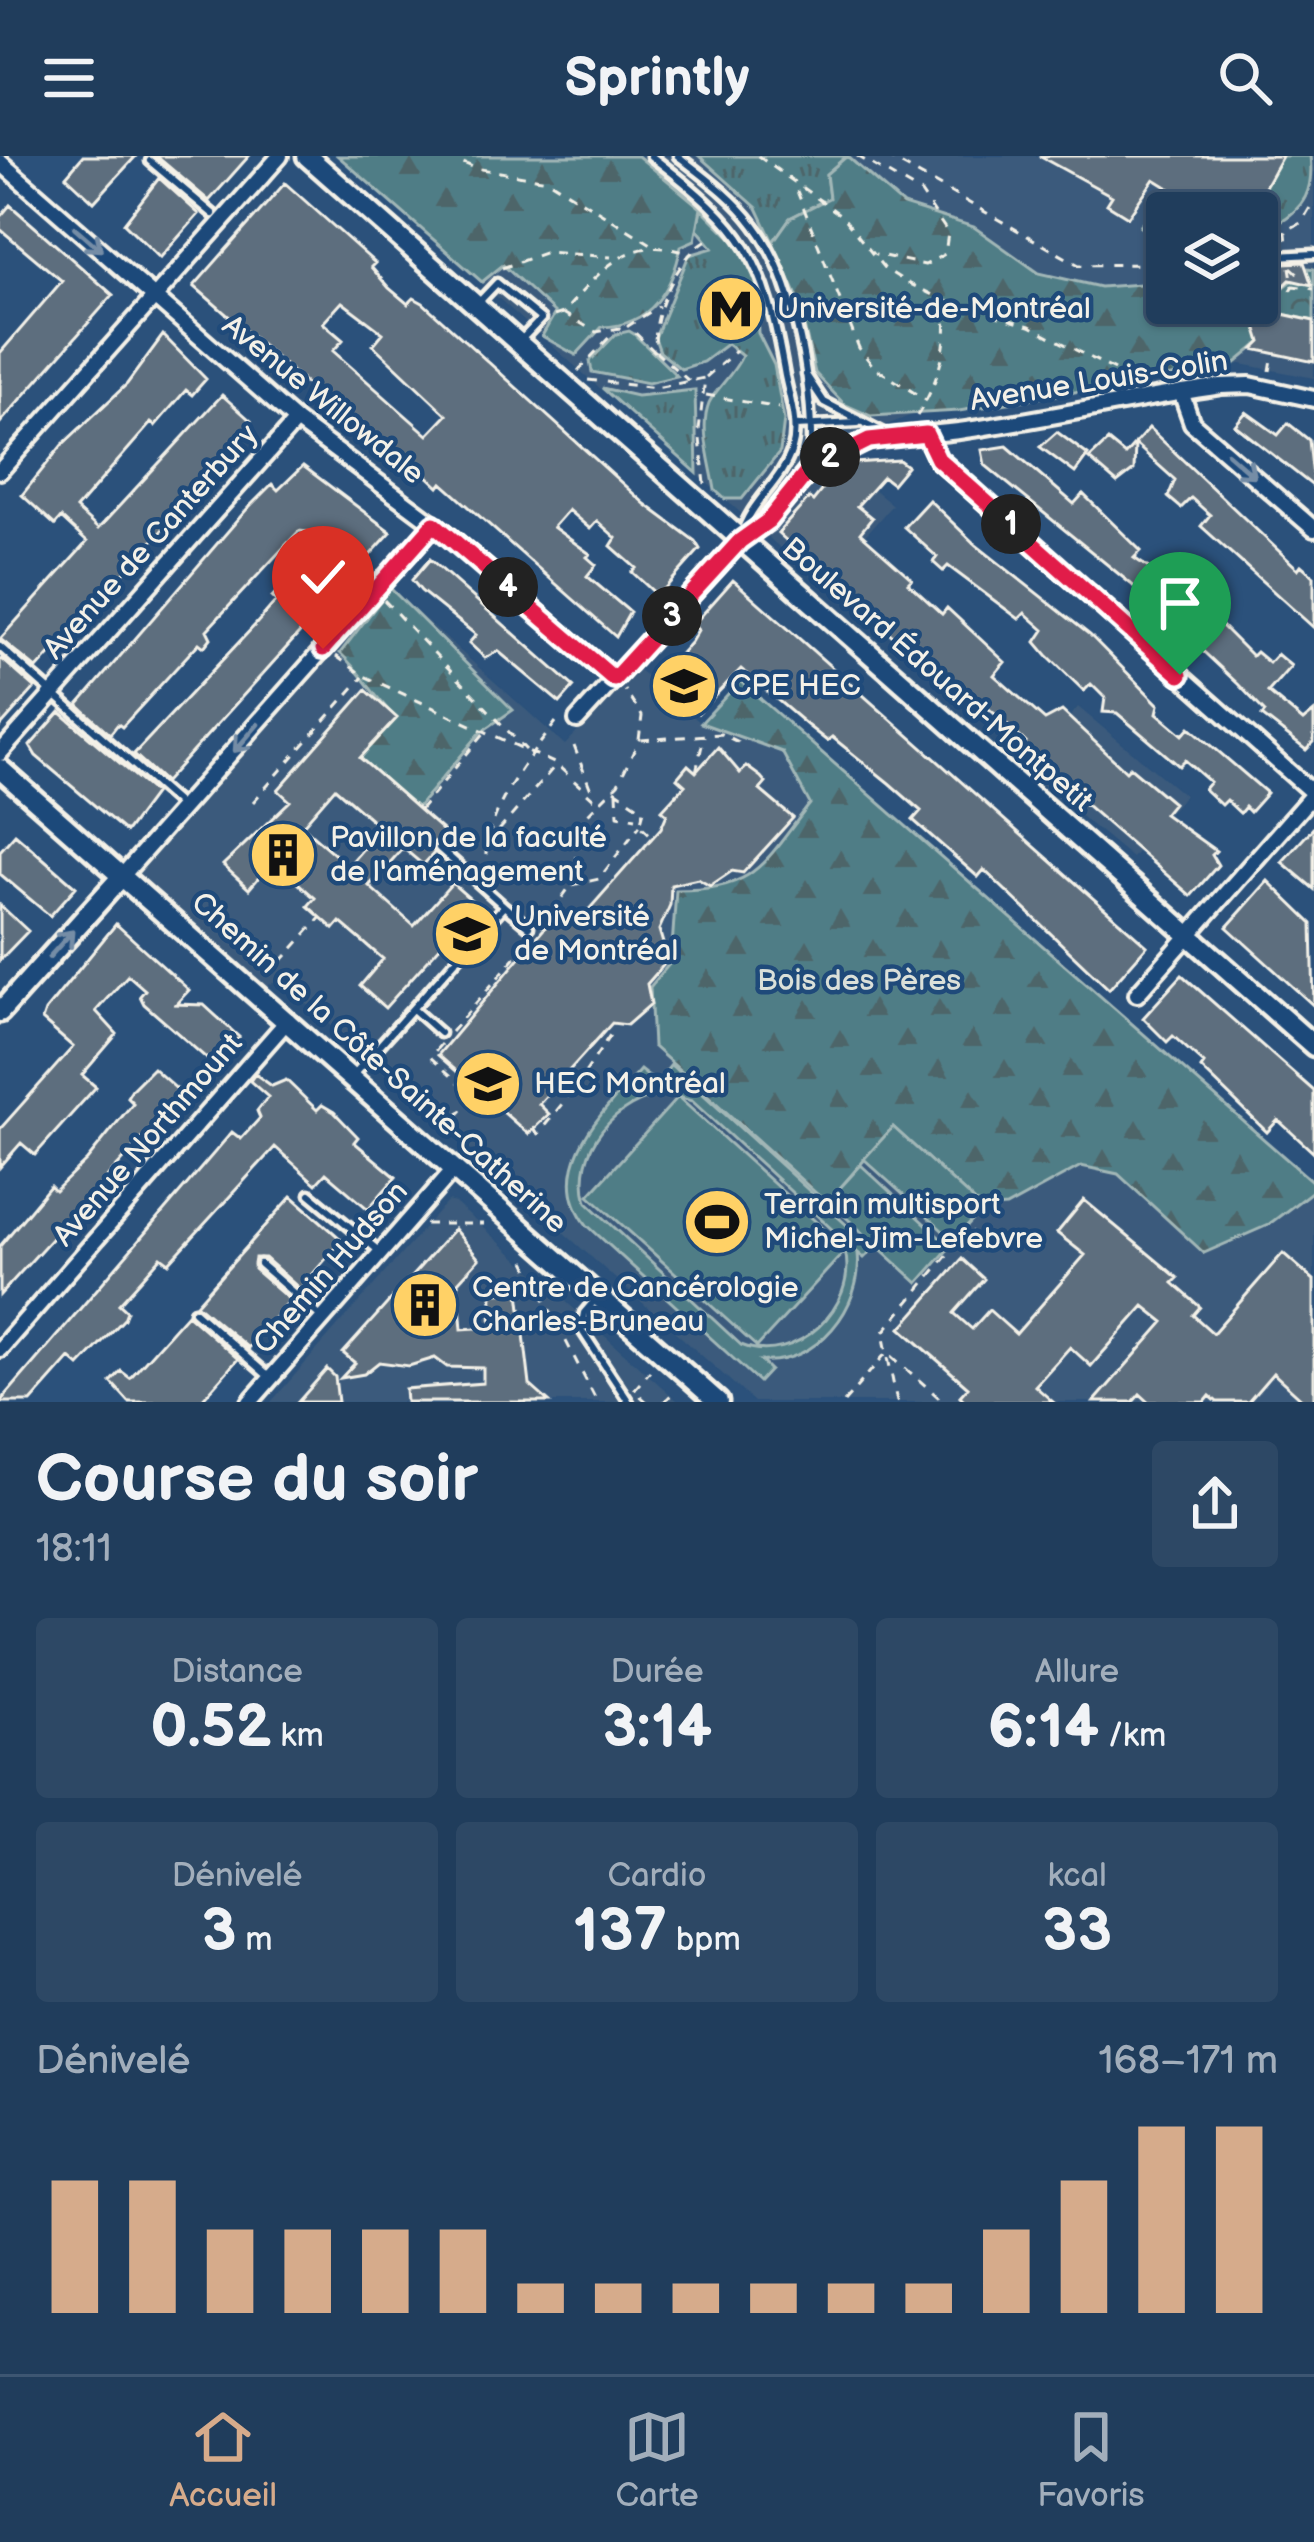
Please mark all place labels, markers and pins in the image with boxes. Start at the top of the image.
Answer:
metro station icon: Université-de-Montréal [696,274,766,344]
place label: Université-de-Montréal [777,291,1091,327]
pin: 2 [800,427,860,487]
pin: 1 [981,494,1041,554]
pin [272,526,374,649]
pin [1129,552,1231,675]
pin: 4 [478,557,538,617]
pin: 3 [642,586,702,646]
school or university icon: CPE HEC [649,651,719,721]
place label: CPE HEC [730,668,861,704]
building icon: Pavillon de la faculté de l'aménagement [248,820,318,890]
place label: Pavillon de la faculté de l'aménagement [330,820,607,890]
school or university icon: Université de Montréal [432,899,502,969]
place label: Université de Montréal [514,899,678,969]
school or university icon: HEC Montréal [453,1049,523,1119]
place label: HEC Montréal [534,1066,726,1102]
sports icon: Terrain multisport Michel-Jim-Lefebvre [682,1187,752,1257]
place label: Terrain multisport Michel-Jim-Lefebvre [764,1187,1043,1257]
building icon: Centre de Cancérologie Charles-Bruneau [390,1270,460,1340]
place label: Centre de Cancérologie Charles-Bruneau [472,1270,799,1340]

